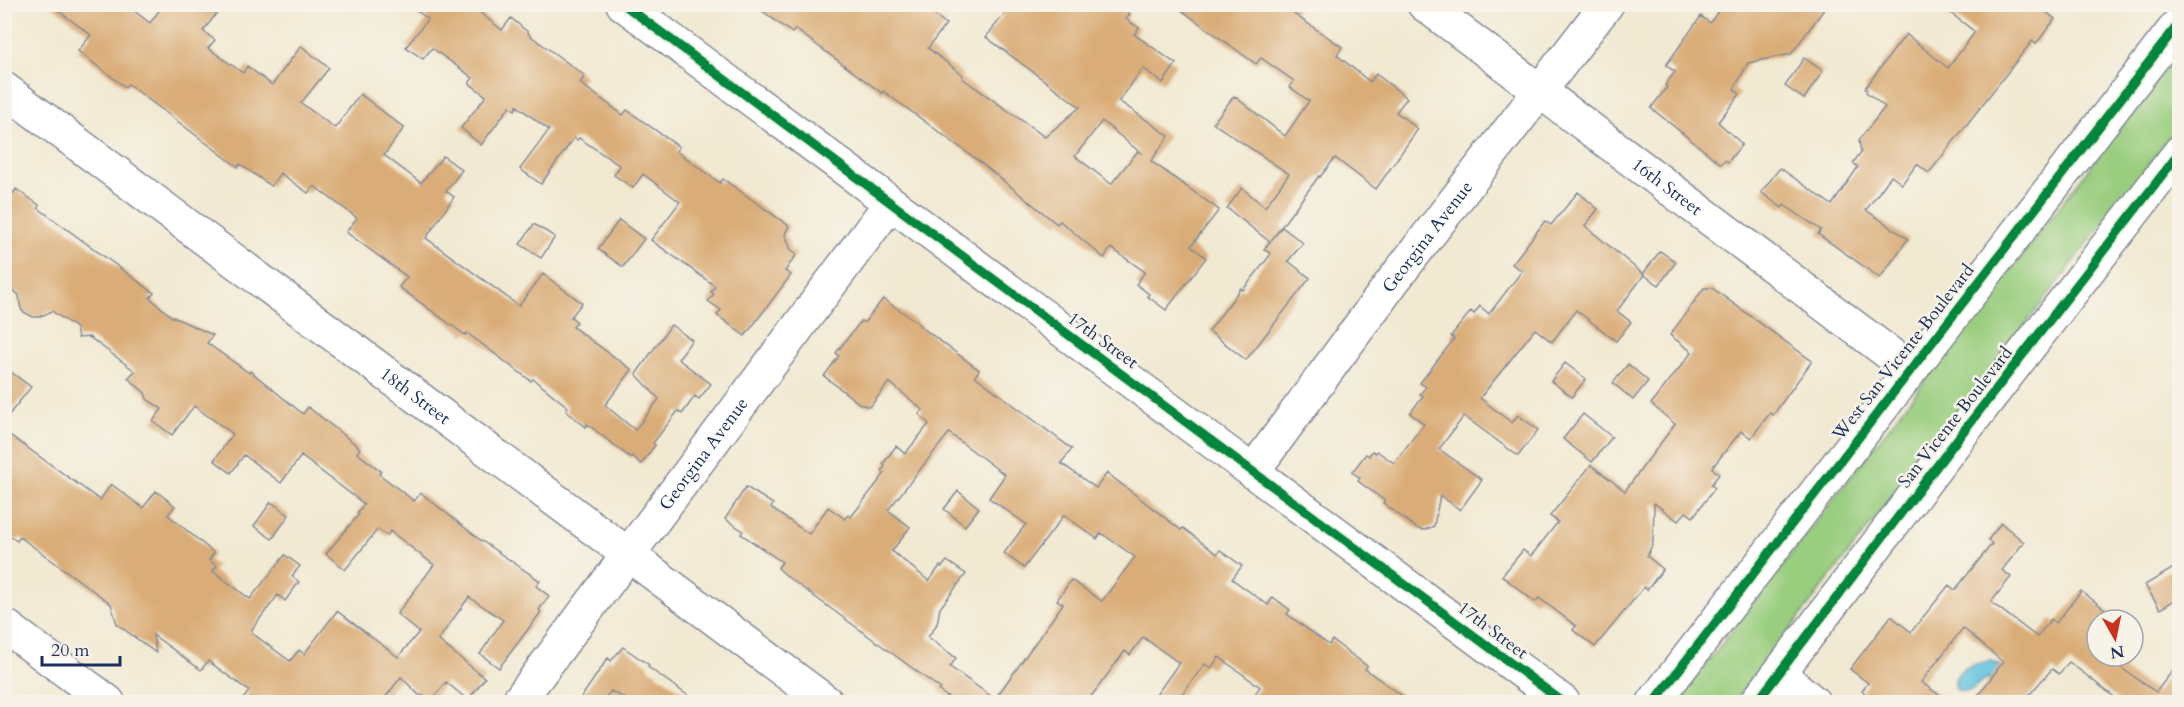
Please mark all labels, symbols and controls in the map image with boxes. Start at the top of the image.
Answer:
street label: 16th Street [1626,152,1707,222]
street label: Georgina Avenue [1376,176,1479,298]
street label: West San Vicente Boulevard [1827,260,1979,444]
street label: 17th Street [1062,306,1144,375]
street label: San Vicente Boulevard [1893,342,2017,492]
street label: 18th Street [375,361,456,431]
street label: Georgina Avenue [653,392,754,516]
street label: 17th Street [1452,596,1533,665]
north arrow [2085,608,2145,668]
scale bar [42,629,120,667]
text: 20 m [51,638,90,663]
text: N [2109,640,2126,664]

